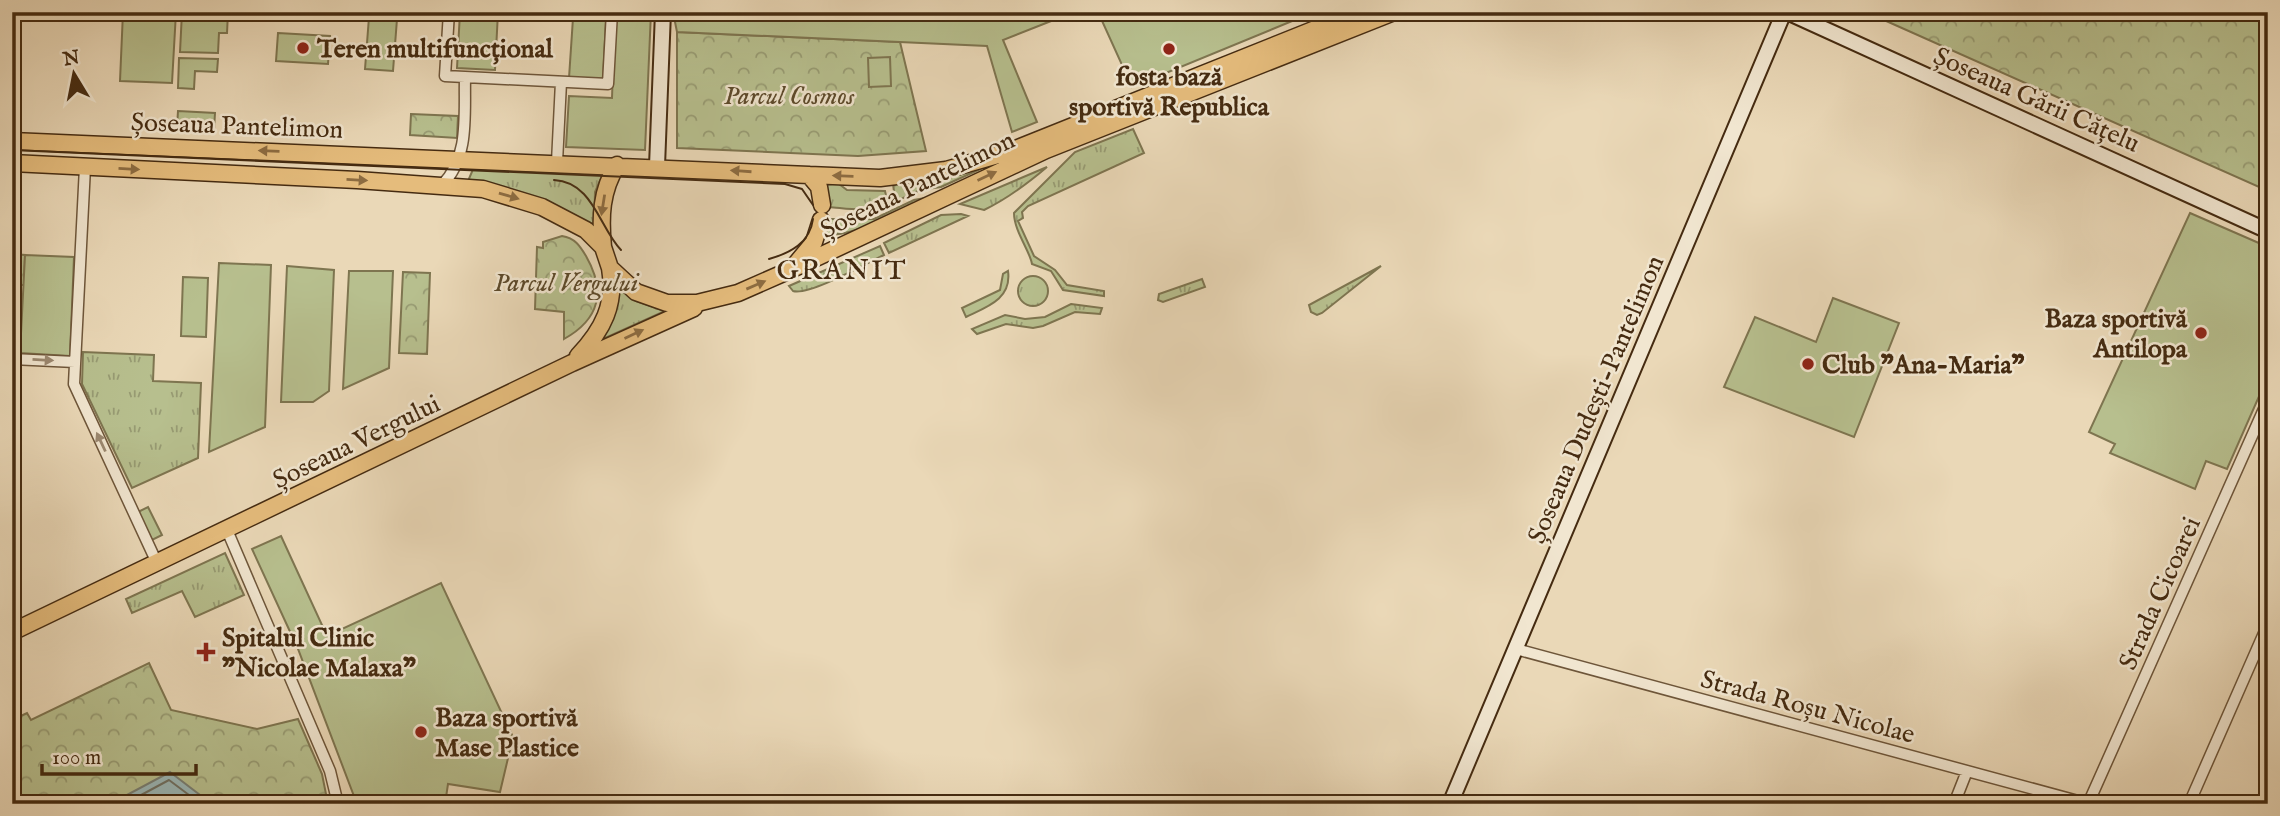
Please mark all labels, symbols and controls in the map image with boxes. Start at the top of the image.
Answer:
place label: Teren multifuncțional [316,33,554,66]
north arrow [38,38,108,108]
marker: Teren multifuncțional [295,40,311,56]
street label: Șoseaua Gării Cățelu [1928,40,2145,161]
marker: fosta bază sportivă Republica [1161,41,1177,57]
text: N [60,46,82,73]
place label: fosta bază sportivă Republica [1069,61,1270,124]
park label: Parcul Cosmos [724,80,855,113]
street label: Șoseaua Pantelimon [130,106,344,147]
street label: Șoseaua Pantelimon [815,124,1021,247]
one-way arrow [258,146,280,157]
one-way arrow [119,163,141,174]
one-way arrow [730,165,752,176]
one-way arrow [832,171,854,182]
one-way arrow [976,171,997,182]
one-way arrow [346,175,368,186]
one-way arrow [499,192,520,202]
one-way arrow [597,194,608,216]
street label: Șoseaua Dudești-Pantelimon [1521,250,1672,549]
district label: GRANIT [777,254,907,289]
park label: Parcul Vergului [494,267,640,301]
one-way arrow [745,279,766,290]
place label: Baza sportivă Antilopa [2044,303,2188,366]
marker: Baza sportivă Antilopa [2193,325,2209,341]
one-way arrow [624,328,644,340]
place label: Club "Ana-Maria" [1822,349,2025,382]
one-way arrow [33,355,55,366]
marker: Club "Ana-Maria" [1800,356,1816,372]
street label: Șoseaua Vergului [268,388,446,497]
one-way arrow [95,432,107,452]
street label: Strada Cicoarei [2112,512,2209,675]
place label: Spitalul Clinic "Nicolae Malaxa" [222,622,416,685]
marker: Spitalul Clinic "Nicolae Malaxa" [196,642,216,662]
street label: Strada Roșu Nicolae [1697,663,1918,752]
place label: Baza sportivă Mase Plastice [435,702,579,765]
marker: Baza sportivă Mase Plastice [413,724,429,740]
scale bar [42,732,196,776]
text: 100 m [52,745,101,772]

